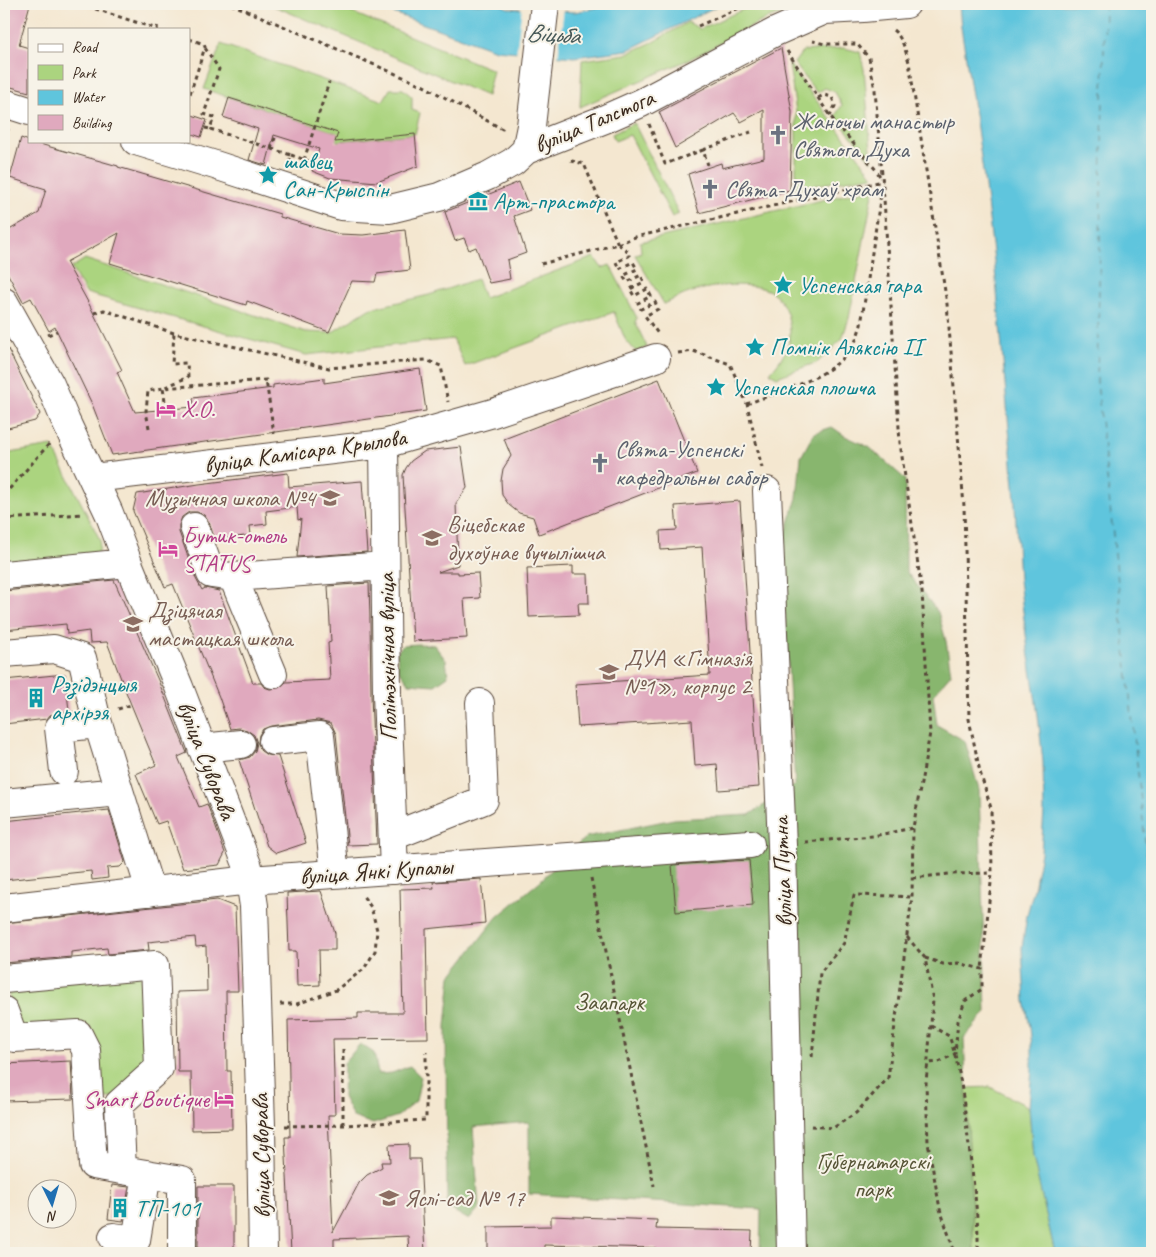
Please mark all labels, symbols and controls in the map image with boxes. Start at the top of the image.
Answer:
water label: Віцьба [525,16,583,52]
legend [28,28,190,142]
text: Road [72,38,99,57]
text: Park [72,64,97,83]
street label: вуліца Талстога [529,82,660,160]
text: Water [72,88,106,107]
place label: Жаночы манастыр Святога Духа [793,106,955,164]
text: Building [72,114,112,133]
church icon: Жаночы манастыр Святога Духа [767,124,789,146]
place label: шавец Сан-Крыспін [283,146,391,204]
place icon: шавец Сан-Крыспін [257,164,279,186]
place label: Свята-Духаў храм [725,174,884,204]
church icon: Свята-Духаў храм [699,178,721,200]
place label: Арт-прастора [493,186,616,216]
museum icon: Арт-прастора [467,190,489,212]
place label: Успенская гара [798,270,923,300]
place icon: Успенская гара [772,274,794,296]
place label: Помнік Аляксію II [770,332,927,362]
place icon: Помнік Аляксію II [744,336,766,358]
place label: Успенская плошча [731,372,876,402]
place icon: Успенская плошча [705,376,727,398]
place label: X.O. [181,394,215,424]
hotel icon: X.O. [155,398,177,420]
street label: вуліца Камісара Крылова [202,422,409,480]
place label: Свята-Успенскі кафедральны сабор [615,434,769,492]
church icon: Свята-Успенскі кафедральны сабор [589,452,611,474]
place label: Музычная школа №4 [145,483,317,514]
school or university icon: Музычная школа №4 [319,487,341,509]
place label: Віцебскае духоўнае вучылішча [447,509,606,567]
place label: Бутик-отель STATUS [183,520,287,578]
school or university icon: Віцебскае духоўнае вучылішча [421,527,443,549]
hotel icon: Бутик-отель STATUS [157,538,179,560]
street label: Політэхнічная вуліца [371,571,403,741]
place label: Дзіцячая мастацкая школа [148,595,295,653]
school or university icon: Дзіцячая мастацкая школа [122,613,144,635]
place label: ДУА «Гімназія №1», корпус 2 [624,643,753,701]
school or university icon: ДУА «Гімназія №1», корпус 2 [598,661,620,683]
place label: Рэзідэнцыя архірэя [51,669,138,727]
building icon: Рэзідэнцыя архірэя [25,687,47,709]
street label: вуліца Суворава [171,696,244,825]
street label: вуліца Путна [765,814,799,928]
street label: вуліца Янкі Купалы [299,851,456,891]
park label: Заапарк [574,987,646,1017]
place label: Smart Boutique [83,1084,211,1114]
hotel icon: Smart Boutique [213,1088,235,1110]
street label: вуліца Суворава [245,1092,277,1219]
park label: Губернатарскі парк [817,1146,932,1204]
north arrow [28,1180,78,1230]
place label: Яслі-сад № 17 [404,1183,526,1213]
school or university icon: Яслі-сад № 17 [378,1187,400,1209]
place label: ТП-101 [135,1193,202,1223]
building icon: ТП-101 [109,1197,131,1219]
text: N [46,1208,58,1226]

